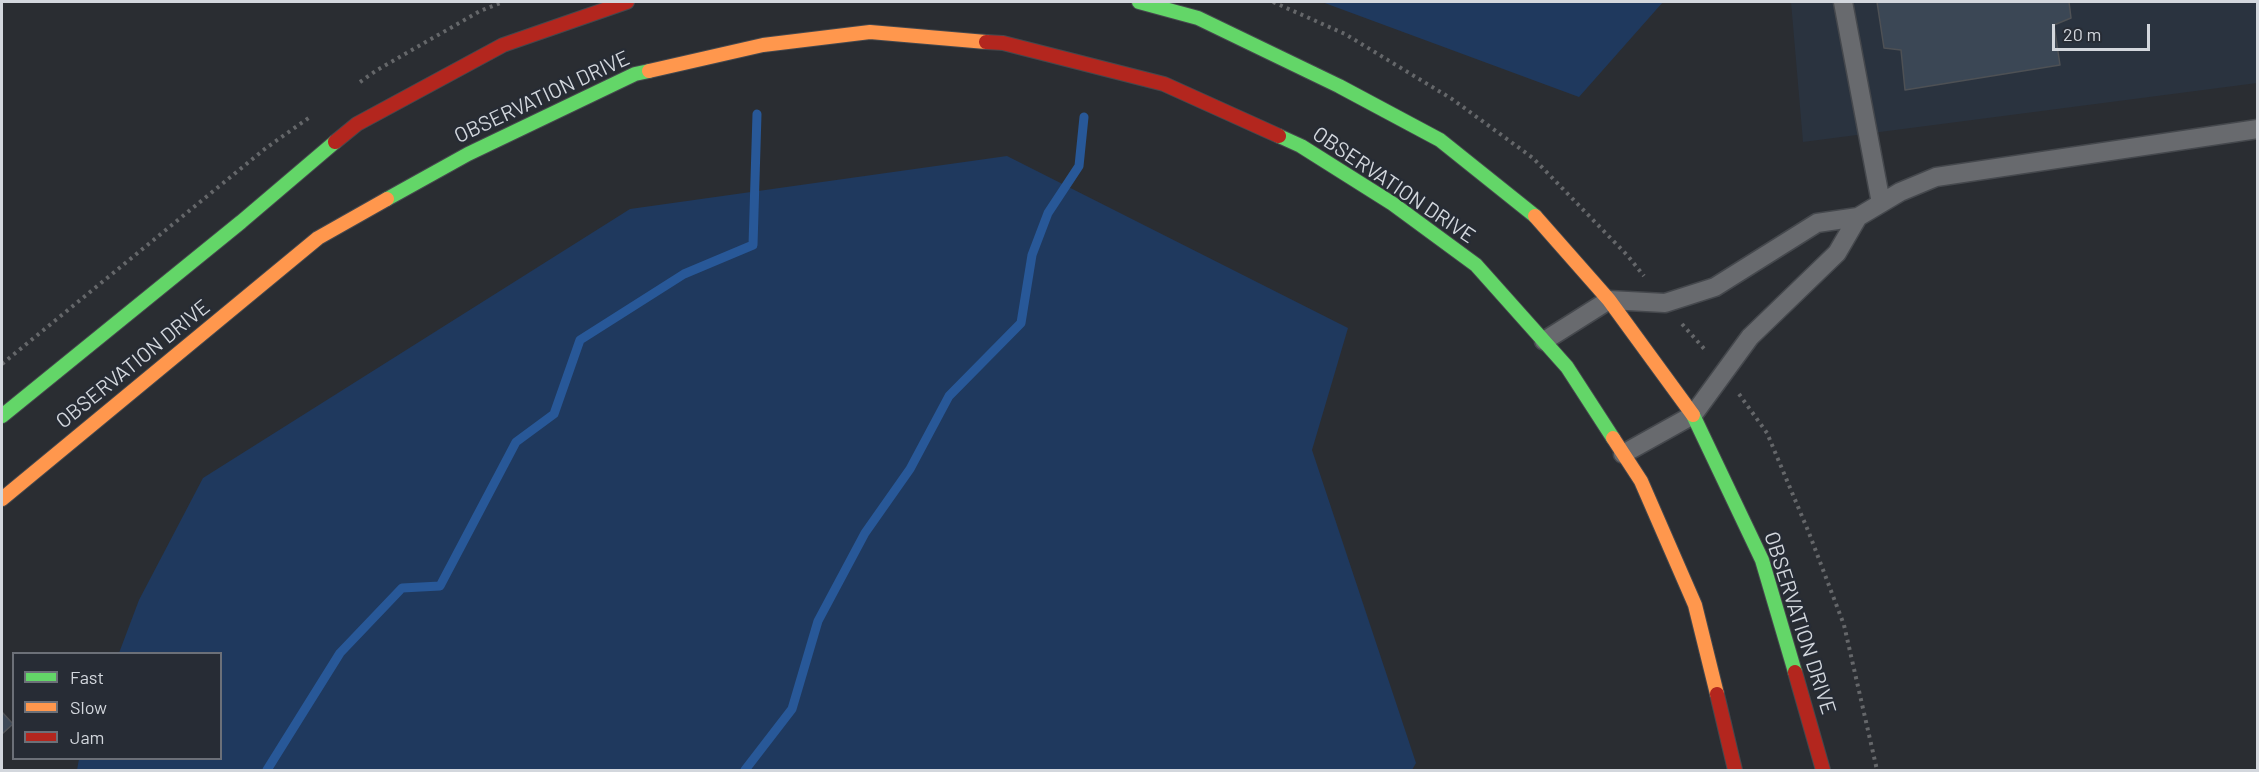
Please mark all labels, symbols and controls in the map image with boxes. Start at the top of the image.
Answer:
scale bar [2055,12,2152,50]
text: 20 m [2063,23,2101,45]
street label: OBSERVATION DRIVE [450,45,634,149]
street label: OBSERVATION DRIVE [1308,121,1480,249]
street label: OBSERVATION DRIVE [51,294,215,434]
street label: OBSERVATION DRIVE [1759,528,1841,718]
legend [12,652,222,760]
text: Fast [70,666,104,688]
text: Slow [70,696,107,718]
text: Jam [70,726,104,748]

